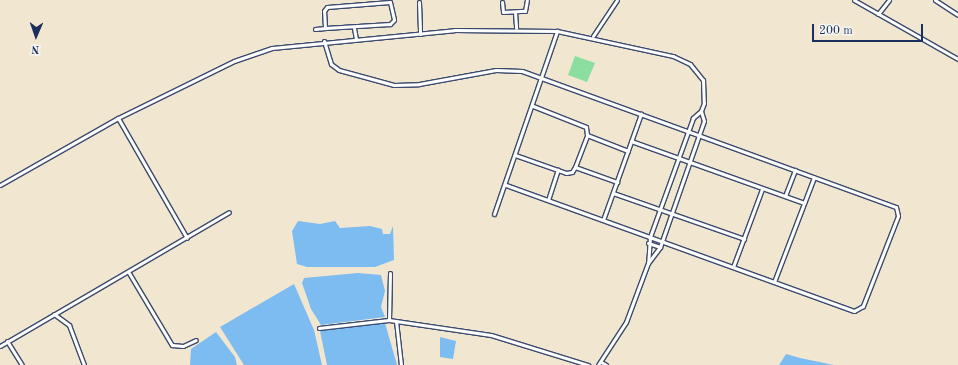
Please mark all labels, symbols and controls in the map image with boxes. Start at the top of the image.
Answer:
north arrow [16,16,56,56]
scale bar [814,16,925,42]
text: 200 m [819,25,853,37]
text: N [31,43,40,54]

